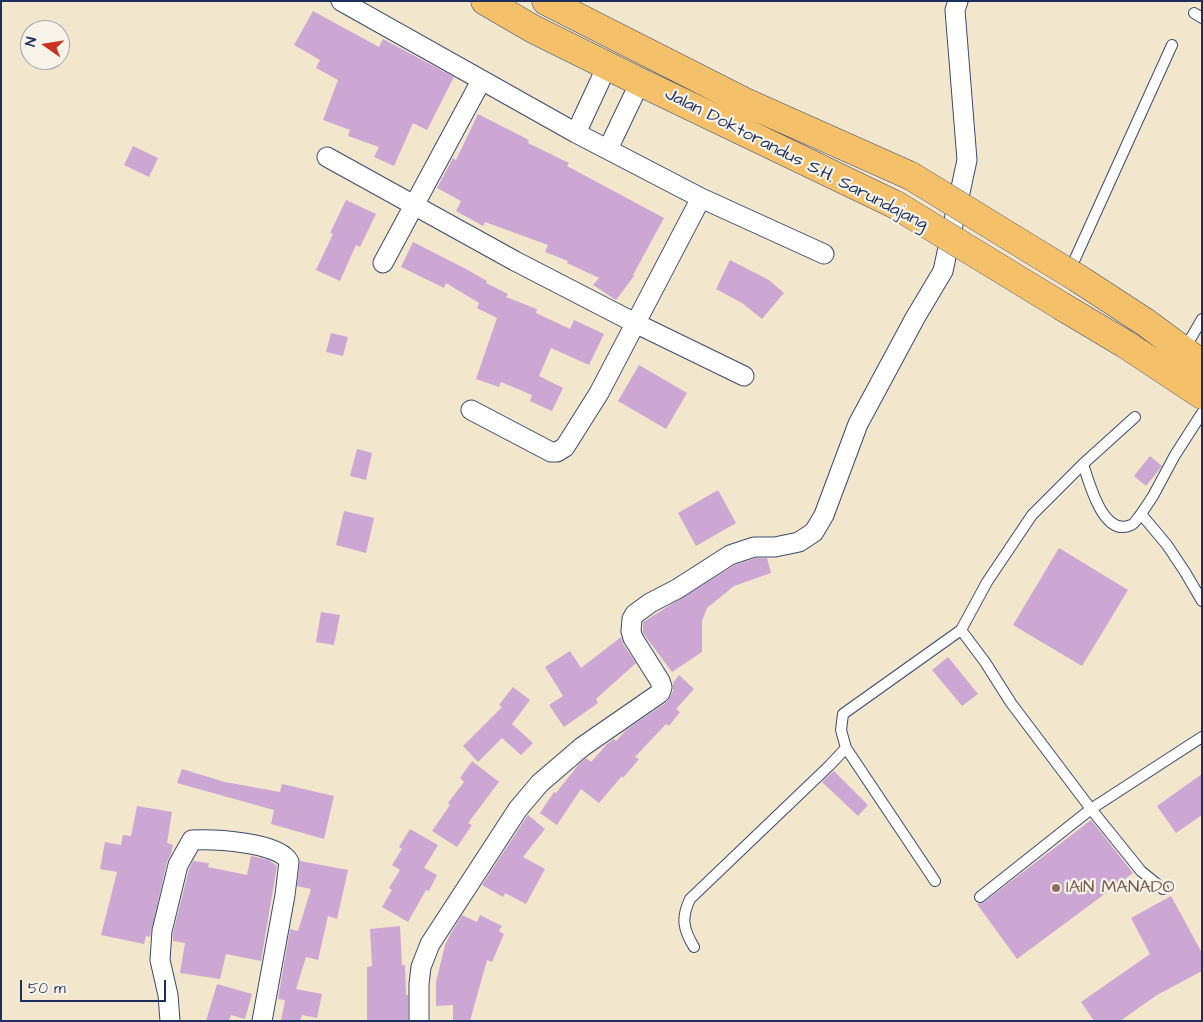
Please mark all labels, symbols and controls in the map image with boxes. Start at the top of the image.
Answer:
north arrow [20,20,70,70]
text: N [21,35,42,48]
street label: Jalan Doktorandus S.H. Sarundajang [661,84,931,236]
place label: IAIN MANADO [1066,877,1174,899]
marker: IAIN MANADO [1050,882,1062,894]
scale bar [22,970,169,1002]
text: 50 m [28,978,66,999]

